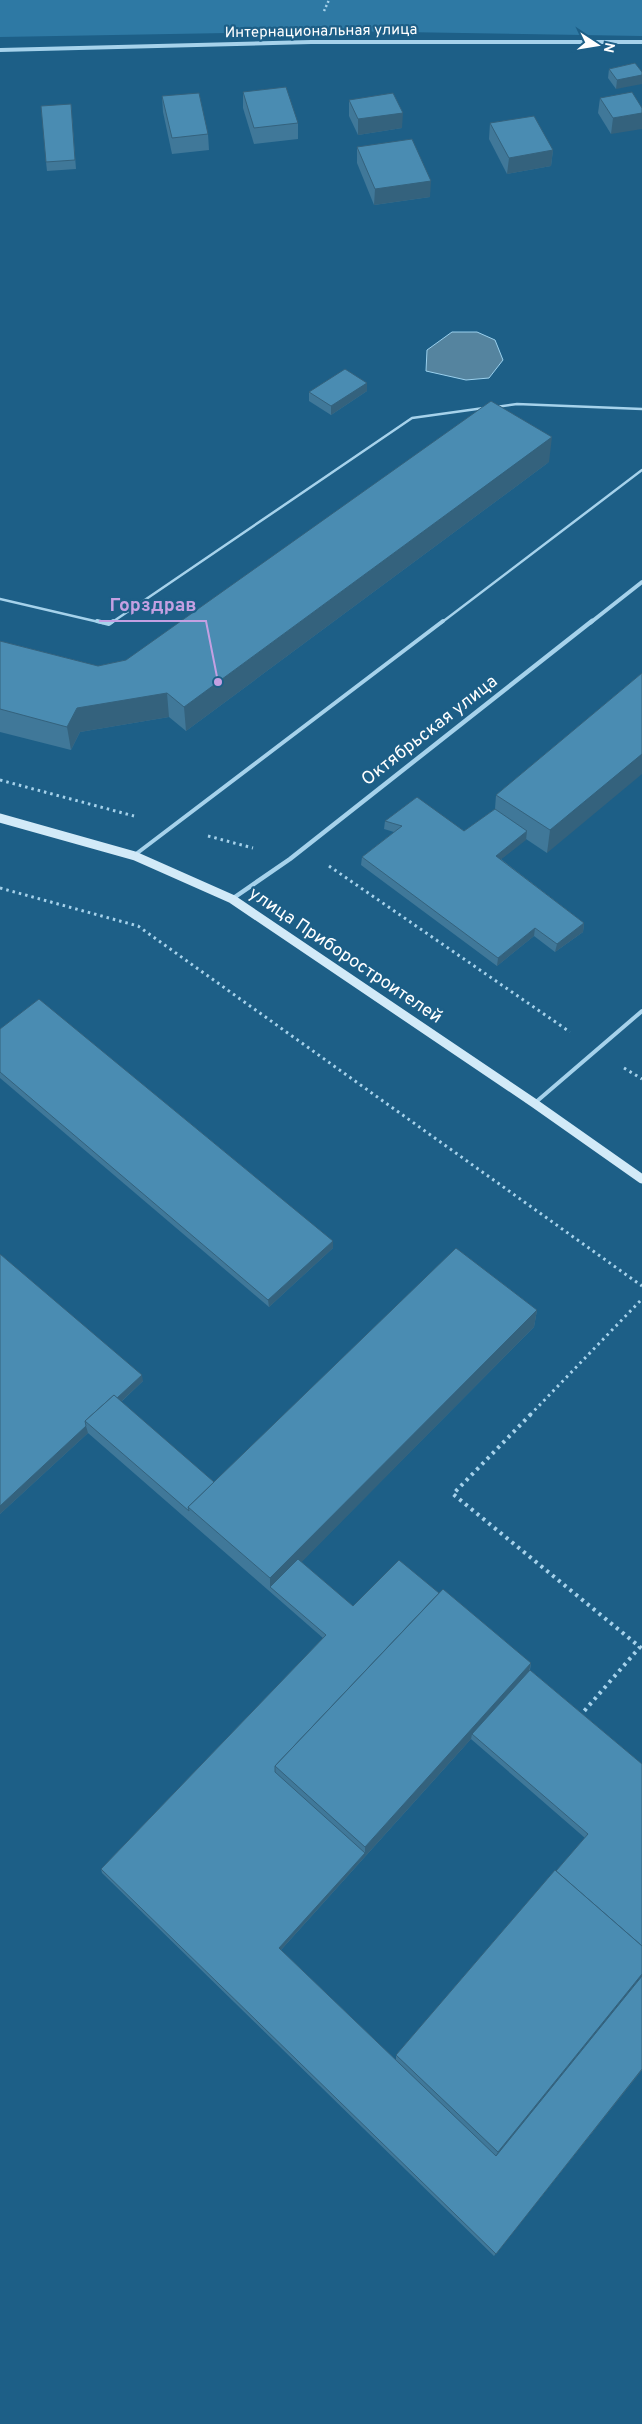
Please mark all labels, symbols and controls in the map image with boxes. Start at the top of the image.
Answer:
north arrow [572,20,622,70]
street label: Интернациональная улица [224,21,418,43]
text: N [599,41,618,54]
callout: Горздрав [99,587,206,621]
text: Горздрав [109,594,197,618]
street label: Октябрьская улица [357,671,503,791]
street label: улица Приборостроителей [244,883,446,1029]

